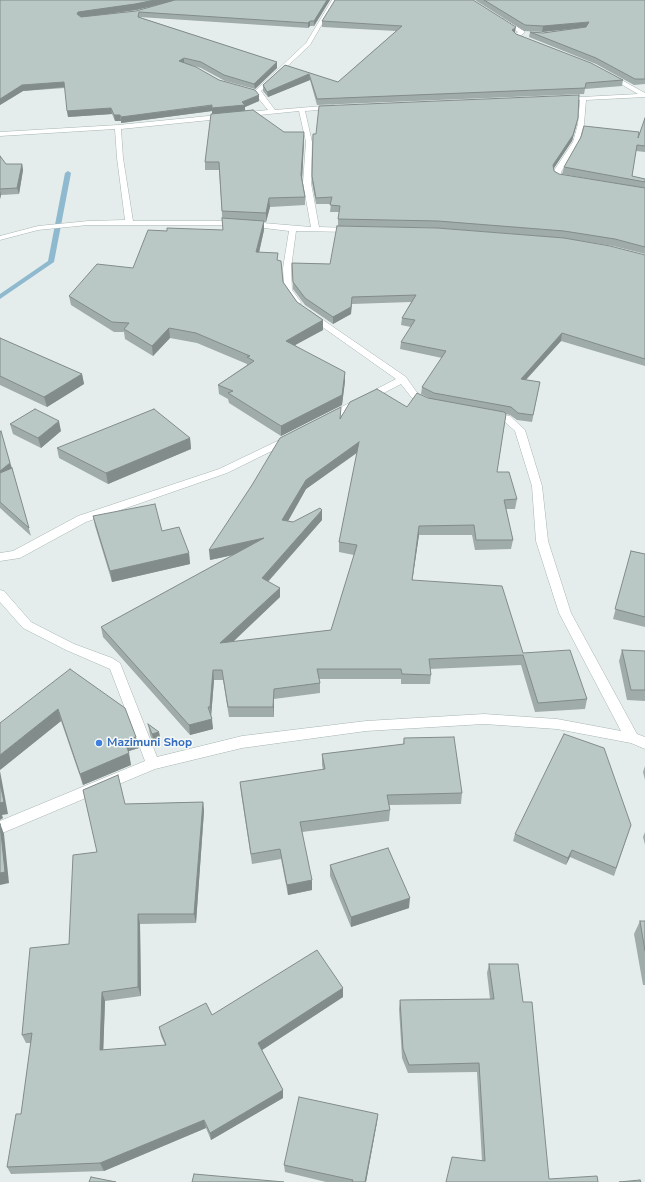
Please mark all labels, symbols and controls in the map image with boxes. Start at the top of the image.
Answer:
place label: Mazimuni Shop [107,736,192,750]
marker: Mazimuni Shop [94,738,104,748]

